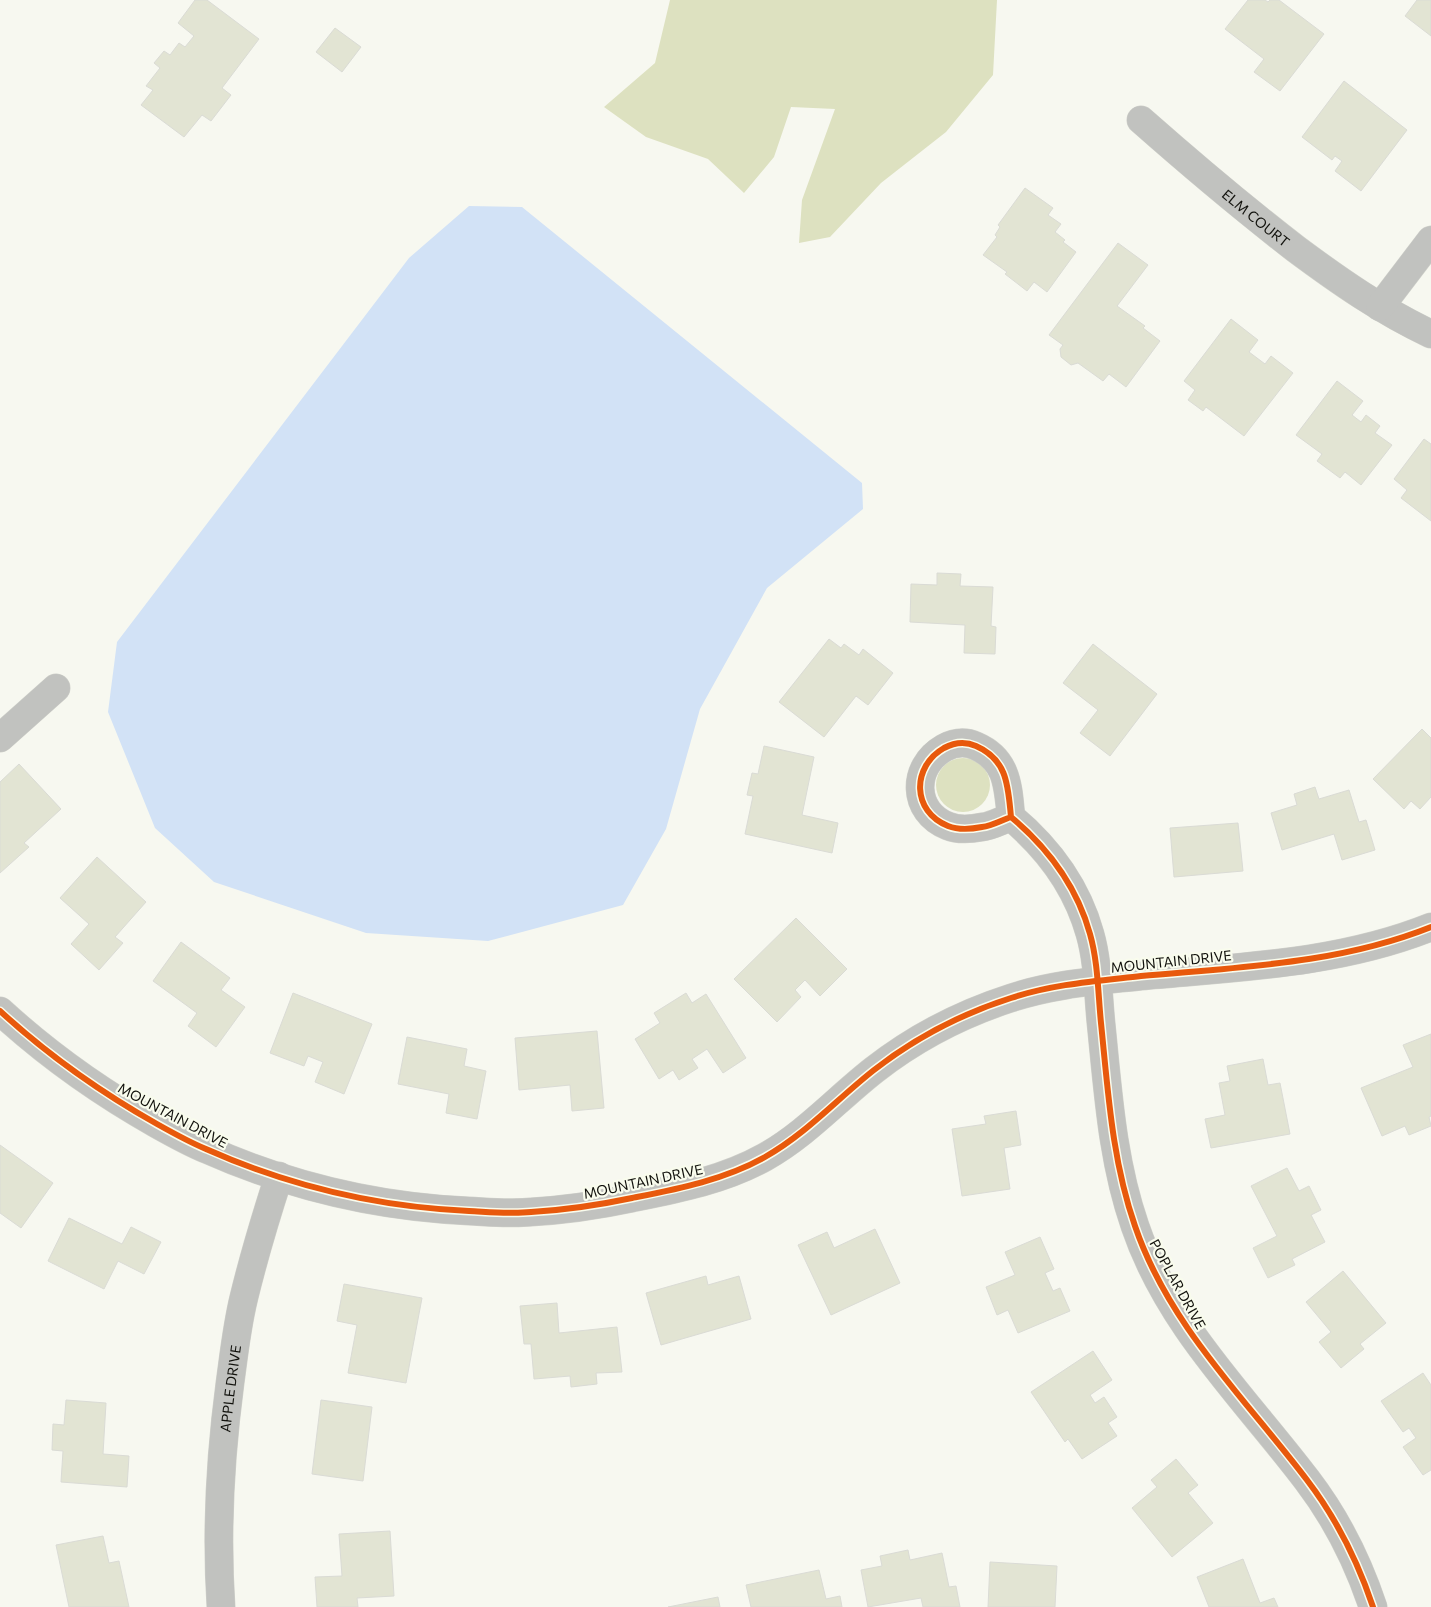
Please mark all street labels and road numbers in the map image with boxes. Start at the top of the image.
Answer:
street label: ELM COURT [1219,185,1294,250]
street label: MOUNTAIN DRIVE [1110,946,1232,976]
street label: MOUNTAIN DRIVE [115,1079,231,1151]
street label: MOUNTAIN DRIVE [582,1160,704,1202]
street label: POPLAR DRIVE [1146,1236,1210,1332]
street label: APPLE DRIVE [216,1344,244,1433]

